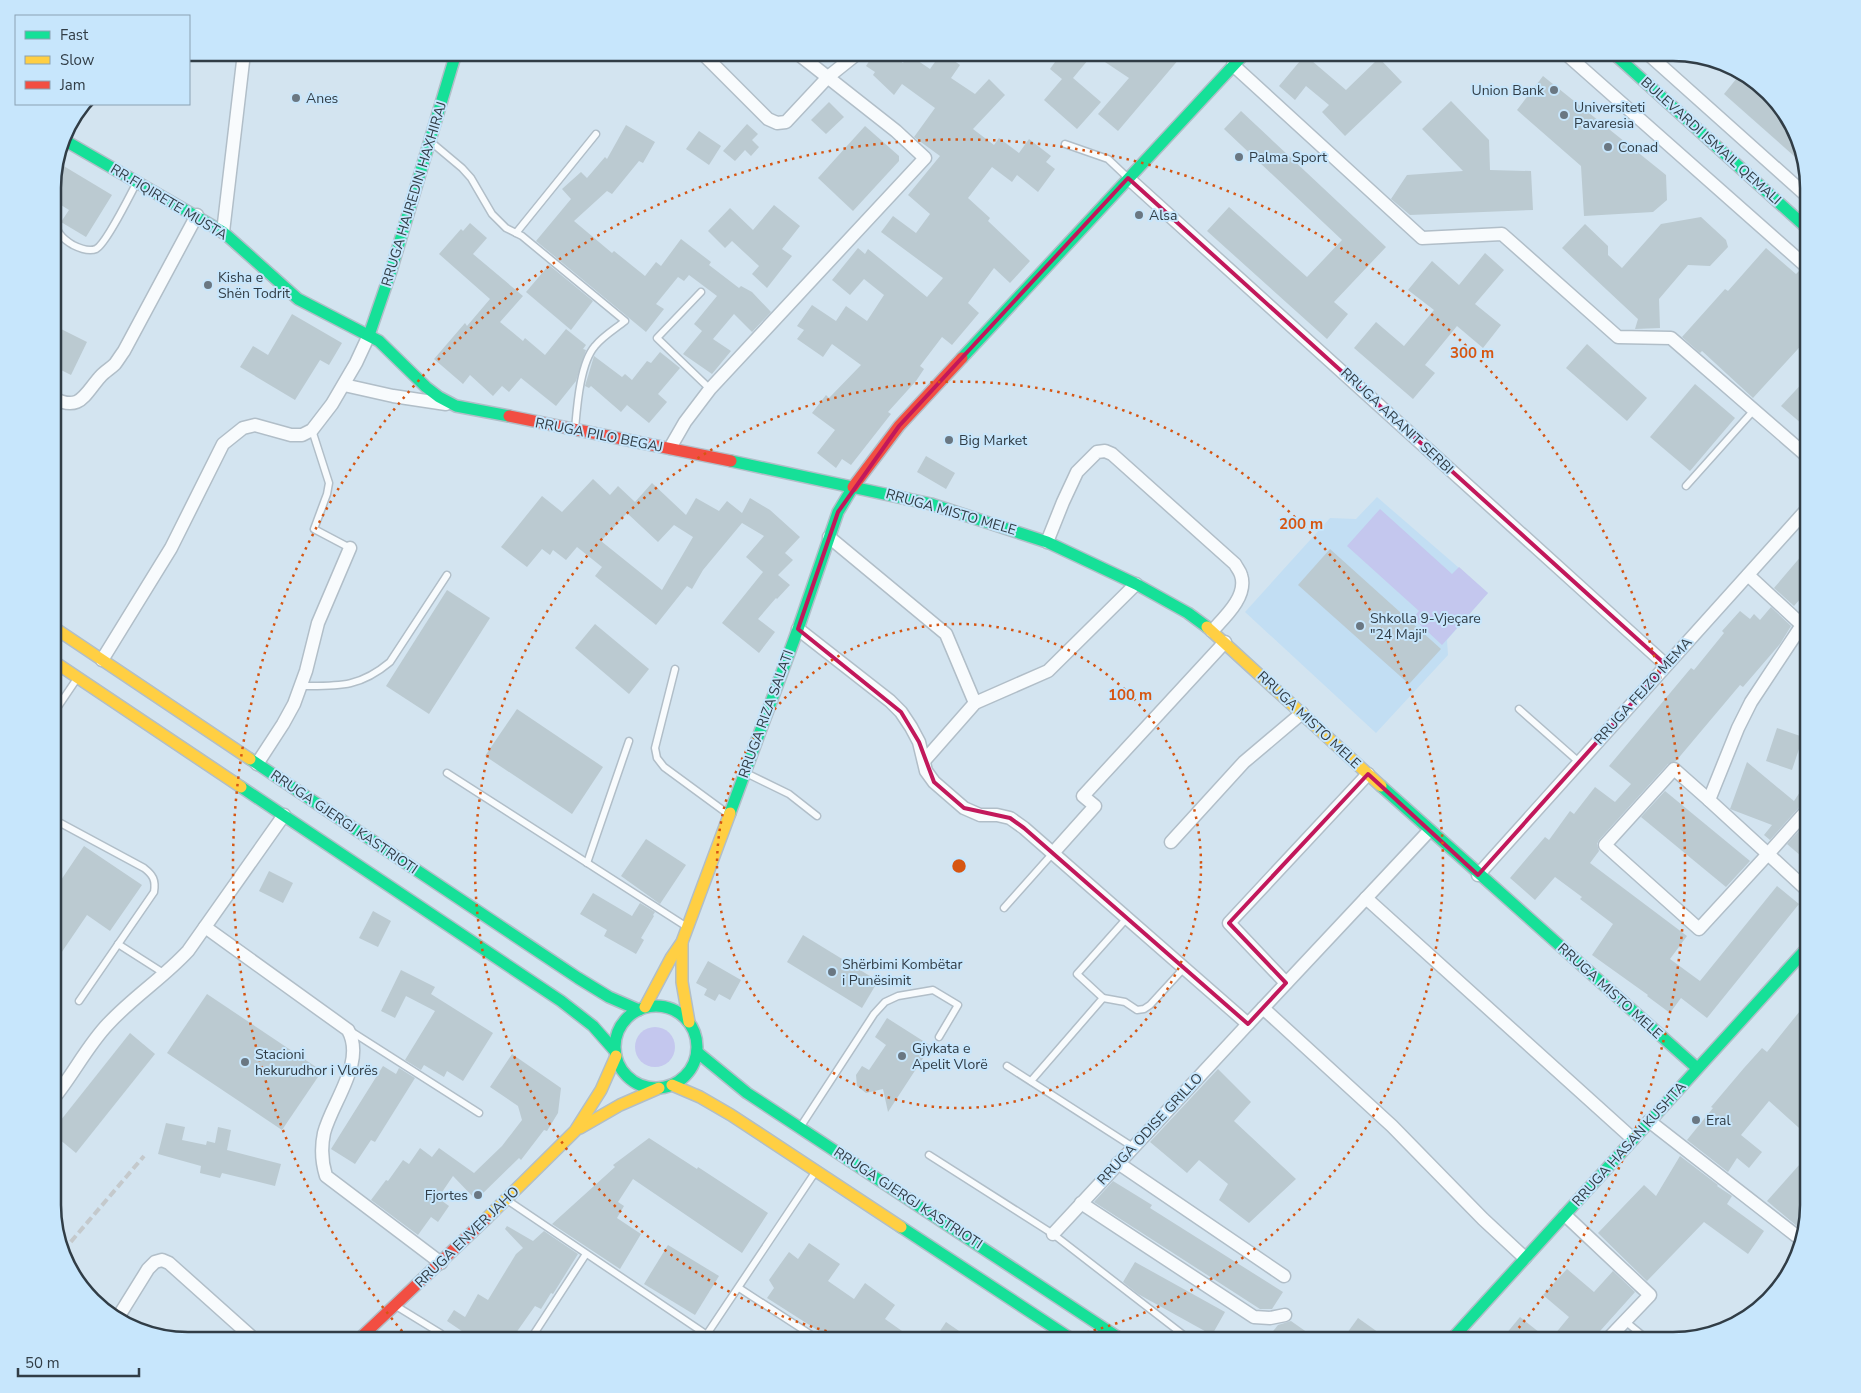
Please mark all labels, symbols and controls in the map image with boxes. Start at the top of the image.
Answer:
legend [15,15,190,105]
text: Fast [60,25,89,45]
text: Slow [60,50,95,70]
street label: BULEVARDI ISMAIL QEMALI [1637,73,1785,209]
text: Jam [59,75,86,95]
place label: Union Bank [1471,81,1545,100]
marker: Union Bank [1548,84,1560,96]
place label: Anes [306,89,339,108]
marker: Anes [290,92,302,104]
place label: Universiteti Pavaresia [1574,98,1645,133]
street label: RRUGA HAJREDIN HAXHIRAJ [377,99,451,289]
marker: Universiteti Pavaresia [1558,109,1570,121]
place label: Conad [1618,138,1658,157]
marker: Conad [1602,141,1614,153]
place label: Palma Sport [1249,148,1327,167]
marker: Palma Sport [1233,151,1245,163]
street label: RR.FIQIRETE MUSTA [107,160,231,244]
place label: Alsa [1149,206,1177,225]
marker: Alsa [1133,209,1145,221]
place label: Kisha e Shën Todrit [218,268,290,303]
marker: Kisha e Shën Todrit [202,279,214,291]
text: 300 m [1450,343,1494,363]
street label: RRUGA ARANIT SERBI [1337,364,1457,478]
street label: RRUGA PILO BEGAJ [534,413,664,457]
place label: Big Market [959,431,1027,450]
marker: Big Market [943,434,955,446]
street label: RRUGA MISTO MELE [884,484,1018,540]
text: 200 m [1279,514,1323,534]
place label: Shkolla 9-Vjeçare "24 Maji" [1370,609,1481,644]
marker: Shkolla 9-Vjeçare "24 Maji" [1354,620,1366,632]
street label: RRUGA FEJZO MEMA [1590,633,1696,749]
street label: RRUGA RIZA SALATI [734,647,798,781]
street label: RRUGA MISTO MELE [1253,667,1365,773]
text: 100 m [1108,685,1152,705]
street label: RRUGA GJERGJ KASTRIOTI [267,766,421,878]
centre of rings [950,857,968,875]
street label: RRUGA MISTO MELE [1554,939,1666,1043]
place label: Shërbimi Kombëtar i Punësimit [842,955,963,990]
marker: Shërbimi Kombëtar i Punësimit [826,966,838,978]
place label: Gjykata e Apelit Vlorë [912,1039,988,1074]
place label: Stacioni hekurudhor i Vlorës [255,1045,378,1080]
marker: Gjykata e Apelit Vlorë [896,1050,908,1062]
marker: Stacioni hekurudhor i Vlorës [239,1056,251,1068]
street label: RRUGA ODISE GRILLO [1093,1069,1207,1189]
street label: RRUGA HASAN KUSHTA [1568,1077,1690,1211]
place label: Eral [1706,1111,1732,1130]
marker: Eral [1690,1114,1702,1126]
street label: RRUGA GJERGJ KASTRIOTI [830,1143,986,1253]
street label: RRUGA ENVER JAHO [411,1182,523,1292]
place label: Fjortes [425,1186,468,1205]
marker: Fjortes [472,1189,484,1201]
scale bar [18,1346,139,1378]
text: 50 m [25,1353,60,1373]

